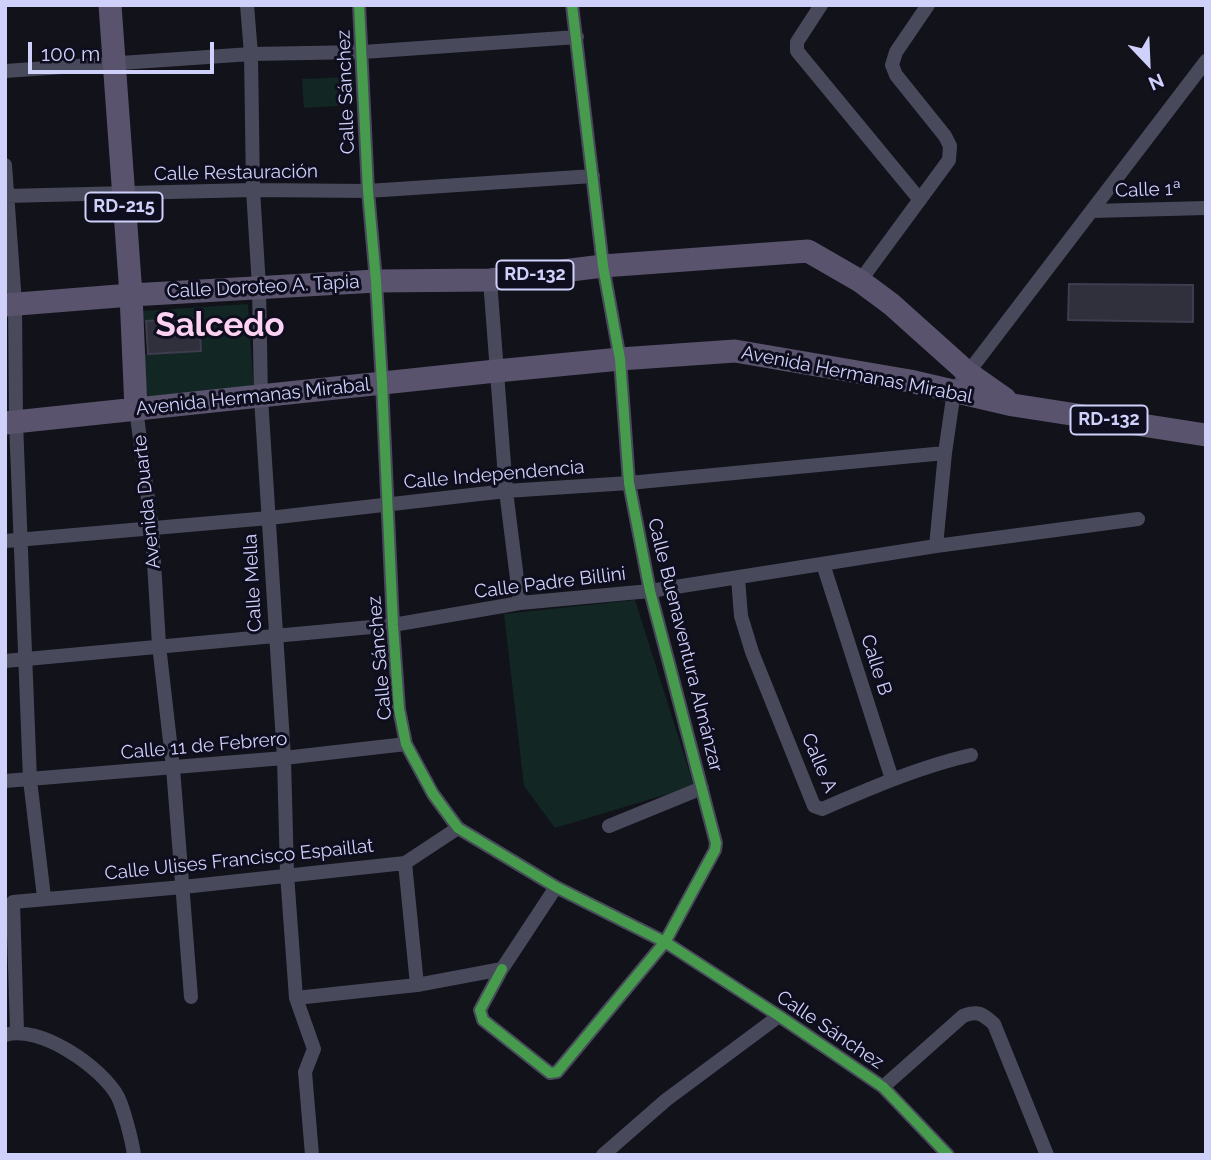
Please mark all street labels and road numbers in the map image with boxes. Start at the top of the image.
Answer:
street label: Calle Sánchez [332,29,360,155]
street label: Calle Restauración [154,160,318,186]
street label: Calle 1ª [1115,177,1181,203]
road number: RD-215 [86,192,162,222]
road number: RD-132 [496,260,574,290]
street label: Calle Doroteo A. Tapia [166,271,360,303]
street label: Avenida Hermanas Mirabal [739,341,975,409]
street label: Avenida Hermanas Mirabal [135,373,371,421]
road number: RD-132 [1070,406,1148,434]
street label: Avenida Duarte [129,434,165,570]
street label: Calle Independencia [403,456,585,494]
street label: Calle Buenaventura Almánzar [642,516,728,774]
street label: Calle Mella [239,533,267,633]
street label: Calle Padre Billini [473,562,627,604]
street label: Calle Sánchez [363,595,397,721]
street label: Calle B [856,632,896,698]
street label: Calle 11 de Febrero [120,727,288,765]
street label: Calle A [796,730,842,796]
street label: Calle Ulises Francisco Espaillat [103,835,375,885]
street label: Calle Sánchez [772,986,888,1074]

